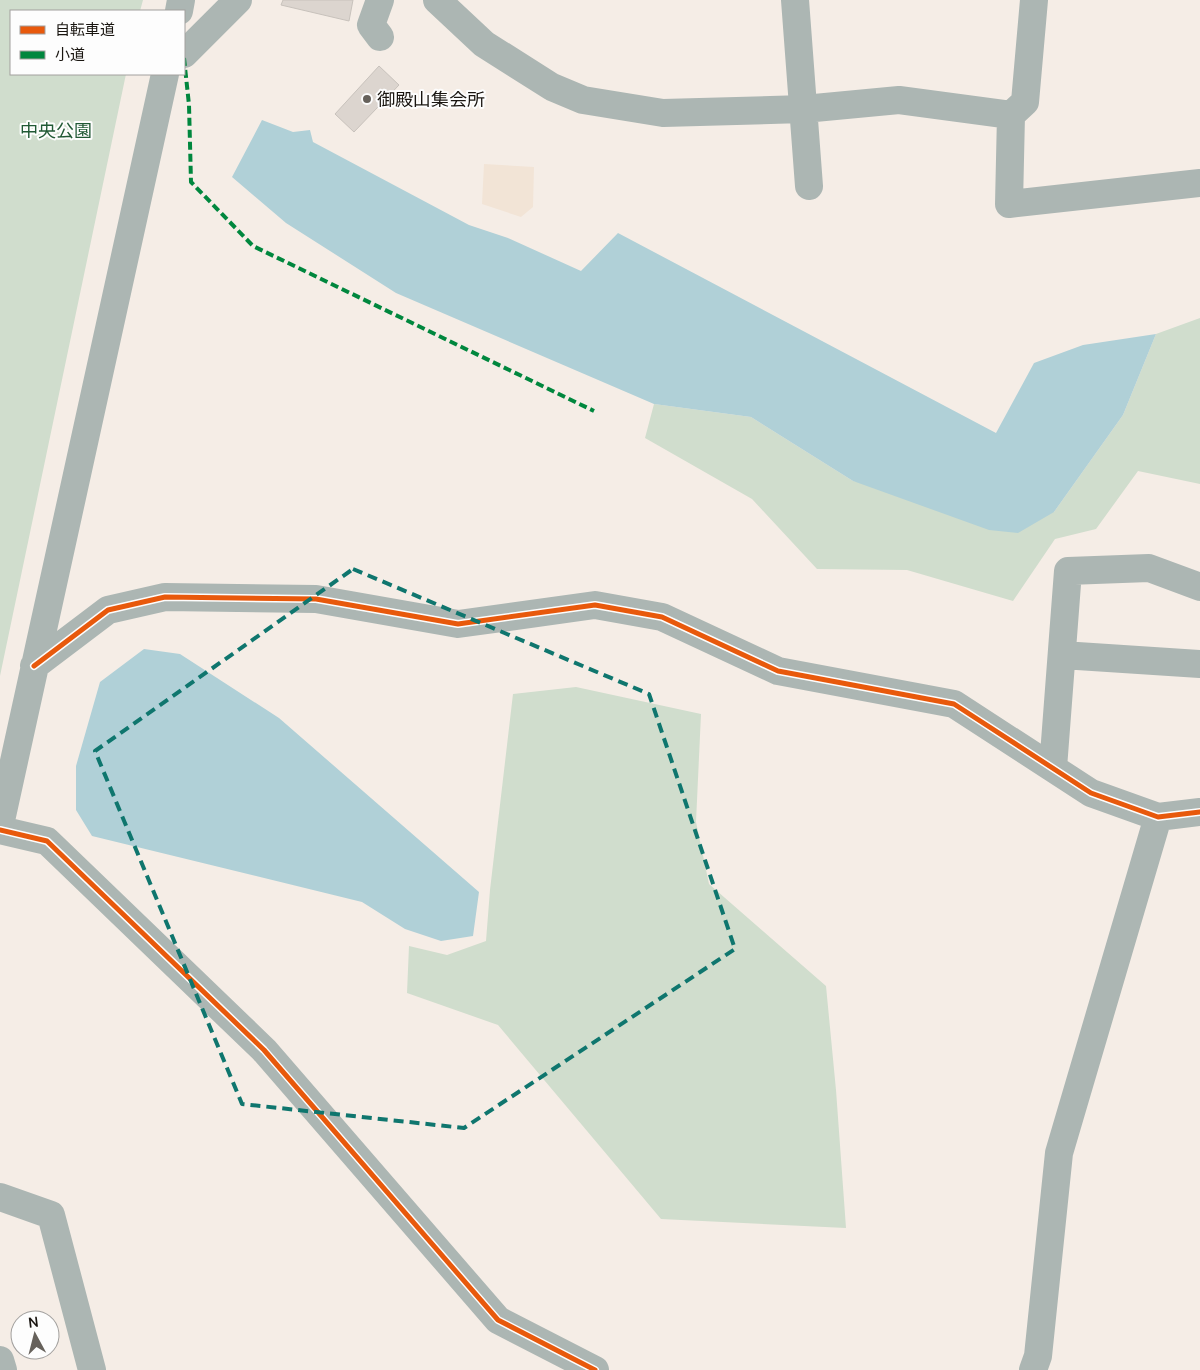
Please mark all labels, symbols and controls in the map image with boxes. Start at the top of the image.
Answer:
legend [10,10,185,75]
text: 自転車道 [55,19,115,40]
text: 小道 [55,44,85,65]
place label: 御殿山集会所 [377,87,485,111]
marker: 御殿山集会所 [361,93,373,105]
park label: 中央公園 [20,118,92,142]
north arrow [10,1310,60,1360]
text: N [27,1312,40,1332]

